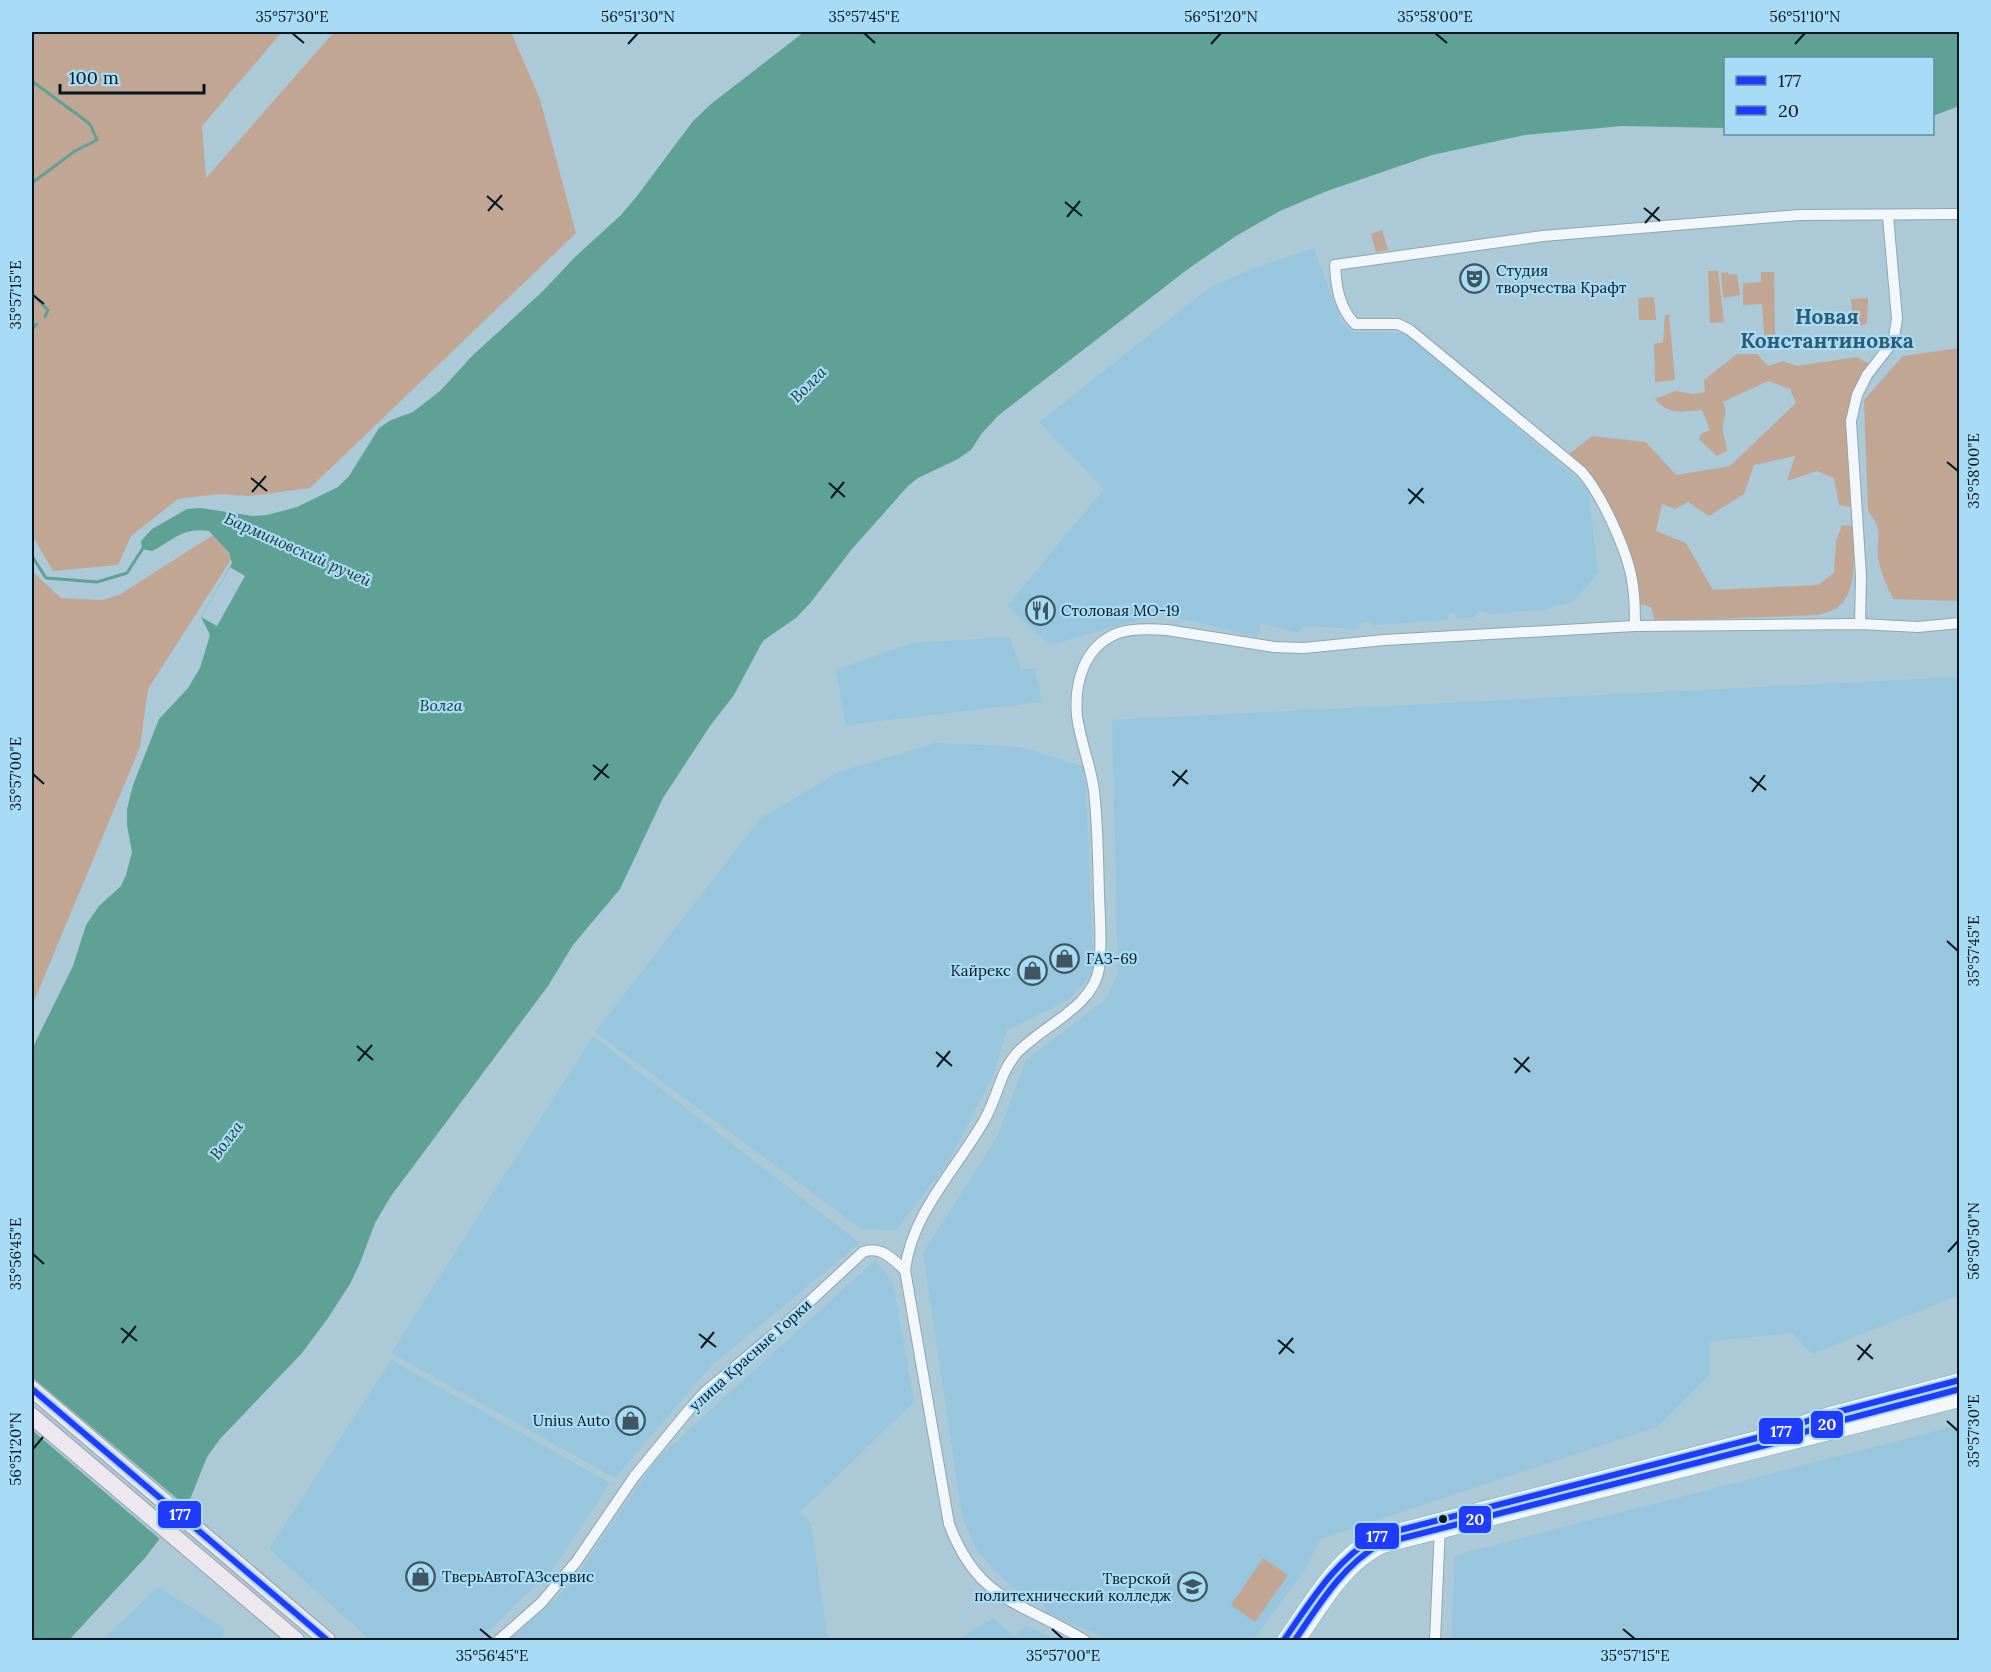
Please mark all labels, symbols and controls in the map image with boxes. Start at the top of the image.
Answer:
text: 35°57'30"E [255,7,329,26]
text: 56°51'30"N [601,7,675,26]
text: 35°57'45"E [829,7,899,26]
text: 56°51'20"N [1184,7,1258,26]
text: 35°58'00"E [1397,7,1473,26]
text: 56°51'10"N [1769,7,1841,26]
scale bar [60,57,204,95]
legend [1724,57,1934,135]
text: 100 m [69,66,119,89]
text: 177 [1778,69,1801,92]
text: 20 [1778,99,1799,122]
text: 35°57'15"E [6,261,25,329]
place label: Студия творчества Крафт [1496,261,1627,297]
theatre icon: Студия творчества Крафт [1459,263,1491,295]
district label: Новая Константиновка [1740,303,1914,354]
water label: Волга [786,362,830,406]
text: 35°58'00"E [1964,433,1983,509]
water label: Барминовский ручей [222,508,375,591]
restaurant icon: Столовая МО-19 [1024,594,1056,626]
place label: Столовая МО-19 [1061,601,1180,620]
water label: Волга [420,695,463,715]
text: 35°57'00"E [6,737,25,811]
text: 35°57'45"E [1964,916,1983,986]
shop icon: ГАЗ-69 [1049,942,1081,974]
place label: ГАЗ-69 [1086,949,1137,968]
shop icon: Кайрекс [1016,954,1048,986]
place label: Кайрекс [951,961,1011,980]
water label: Волга [205,1117,247,1163]
text: 56°50'50"N [1964,1202,1983,1280]
text: 35°56'45"E [6,1218,25,1290]
street label: улица Красные Горки [685,1295,815,1415]
text: 35°57'30"E [1964,1394,1983,1468]
shop icon: Unius Auto [615,1404,647,1436]
line badge: 20 [1810,1410,1844,1439]
place label: Unius Auto [533,1411,610,1430]
text: 56°51'20"N [6,1412,25,1486]
text: 20 [1818,1414,1836,1434]
line badge: 177 [1758,1417,1804,1445]
text: 177 [1770,1421,1792,1441]
line badge: 177 [157,1500,202,1529]
text: 177 [169,1504,191,1524]
line badge: 20 [1458,1505,1492,1534]
text: 20 [1466,1509,1484,1529]
unlabelled marker [1437,1513,1449,1525]
line badge: 177 [1354,1522,1400,1550]
text: 177 [1366,1526,1388,1546]
shop icon: ТверьАвтоГАЗсервис [405,1560,437,1592]
place label: ТверьАвтоГАЗсервис [442,1567,594,1586]
place label: Тверской политехнический колледж [974,1569,1171,1605]
school or university icon: Тверской политехнический колледж [1176,1571,1208,1603]
text: 35°56'45"E [456,1646,528,1665]
text: 35°57'00"E [1026,1646,1100,1665]
text: 35°57'15"E [1601,1646,1669,1665]

